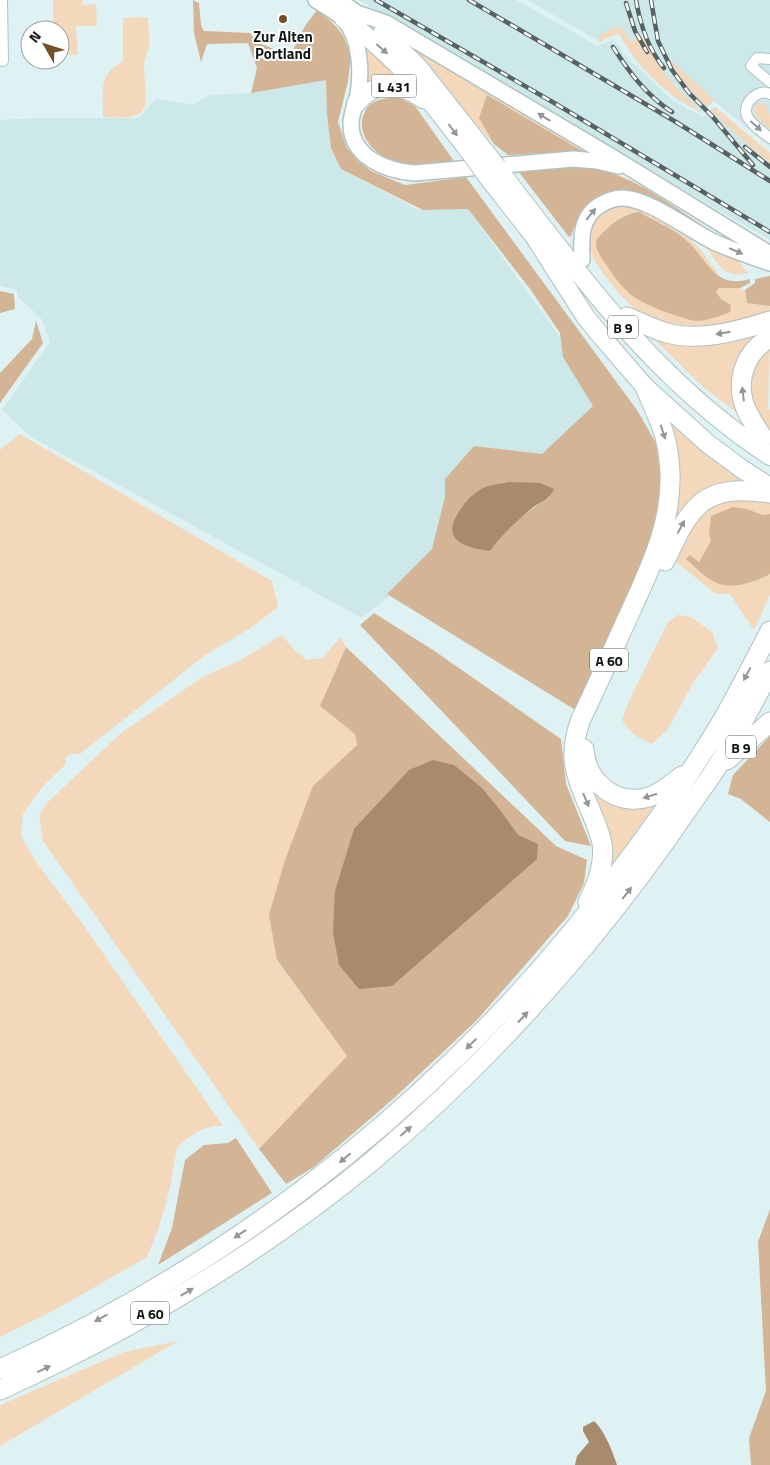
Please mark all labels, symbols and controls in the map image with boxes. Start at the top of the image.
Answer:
marker: Zur Alten Portland [277,13,289,25]
north arrow [20,20,70,70]
place label: Zur Alten Portland [253,25,313,65]
text: N [23,26,46,47]
one-way arrow [376,43,388,55]
road number: L 431 [372,74,416,98]
one-way arrow [538,113,551,122]
one-way arrow [749,120,761,132]
one-way arrow [448,123,458,137]
one-way arrow [586,208,597,221]
one-way arrow [729,247,744,255]
road number: B 9 [608,316,638,338]
one-way arrow [715,329,730,337]
one-way arrow [739,386,747,402]
one-way arrow [660,425,668,440]
one-way arrow [677,520,685,535]
road number: A 60 [590,648,628,672]
one-way arrow [743,667,751,682]
road number: B 9 [726,736,756,759]
one-way arrow [643,792,658,800]
one-way arrow [583,793,591,807]
one-way arrow [622,887,633,900]
one-way arrow [517,1011,528,1024]
one-way arrow [465,1038,477,1050]
one-way arrow [400,1125,412,1137]
one-way arrow [339,1152,351,1163]
one-way arrow [233,1229,247,1239]
one-way arrow [180,1287,193,1296]
road number: A 60 [131,1302,169,1325]
one-way arrow [94,1314,109,1322]
one-way arrow [37,1365,51,1373]

